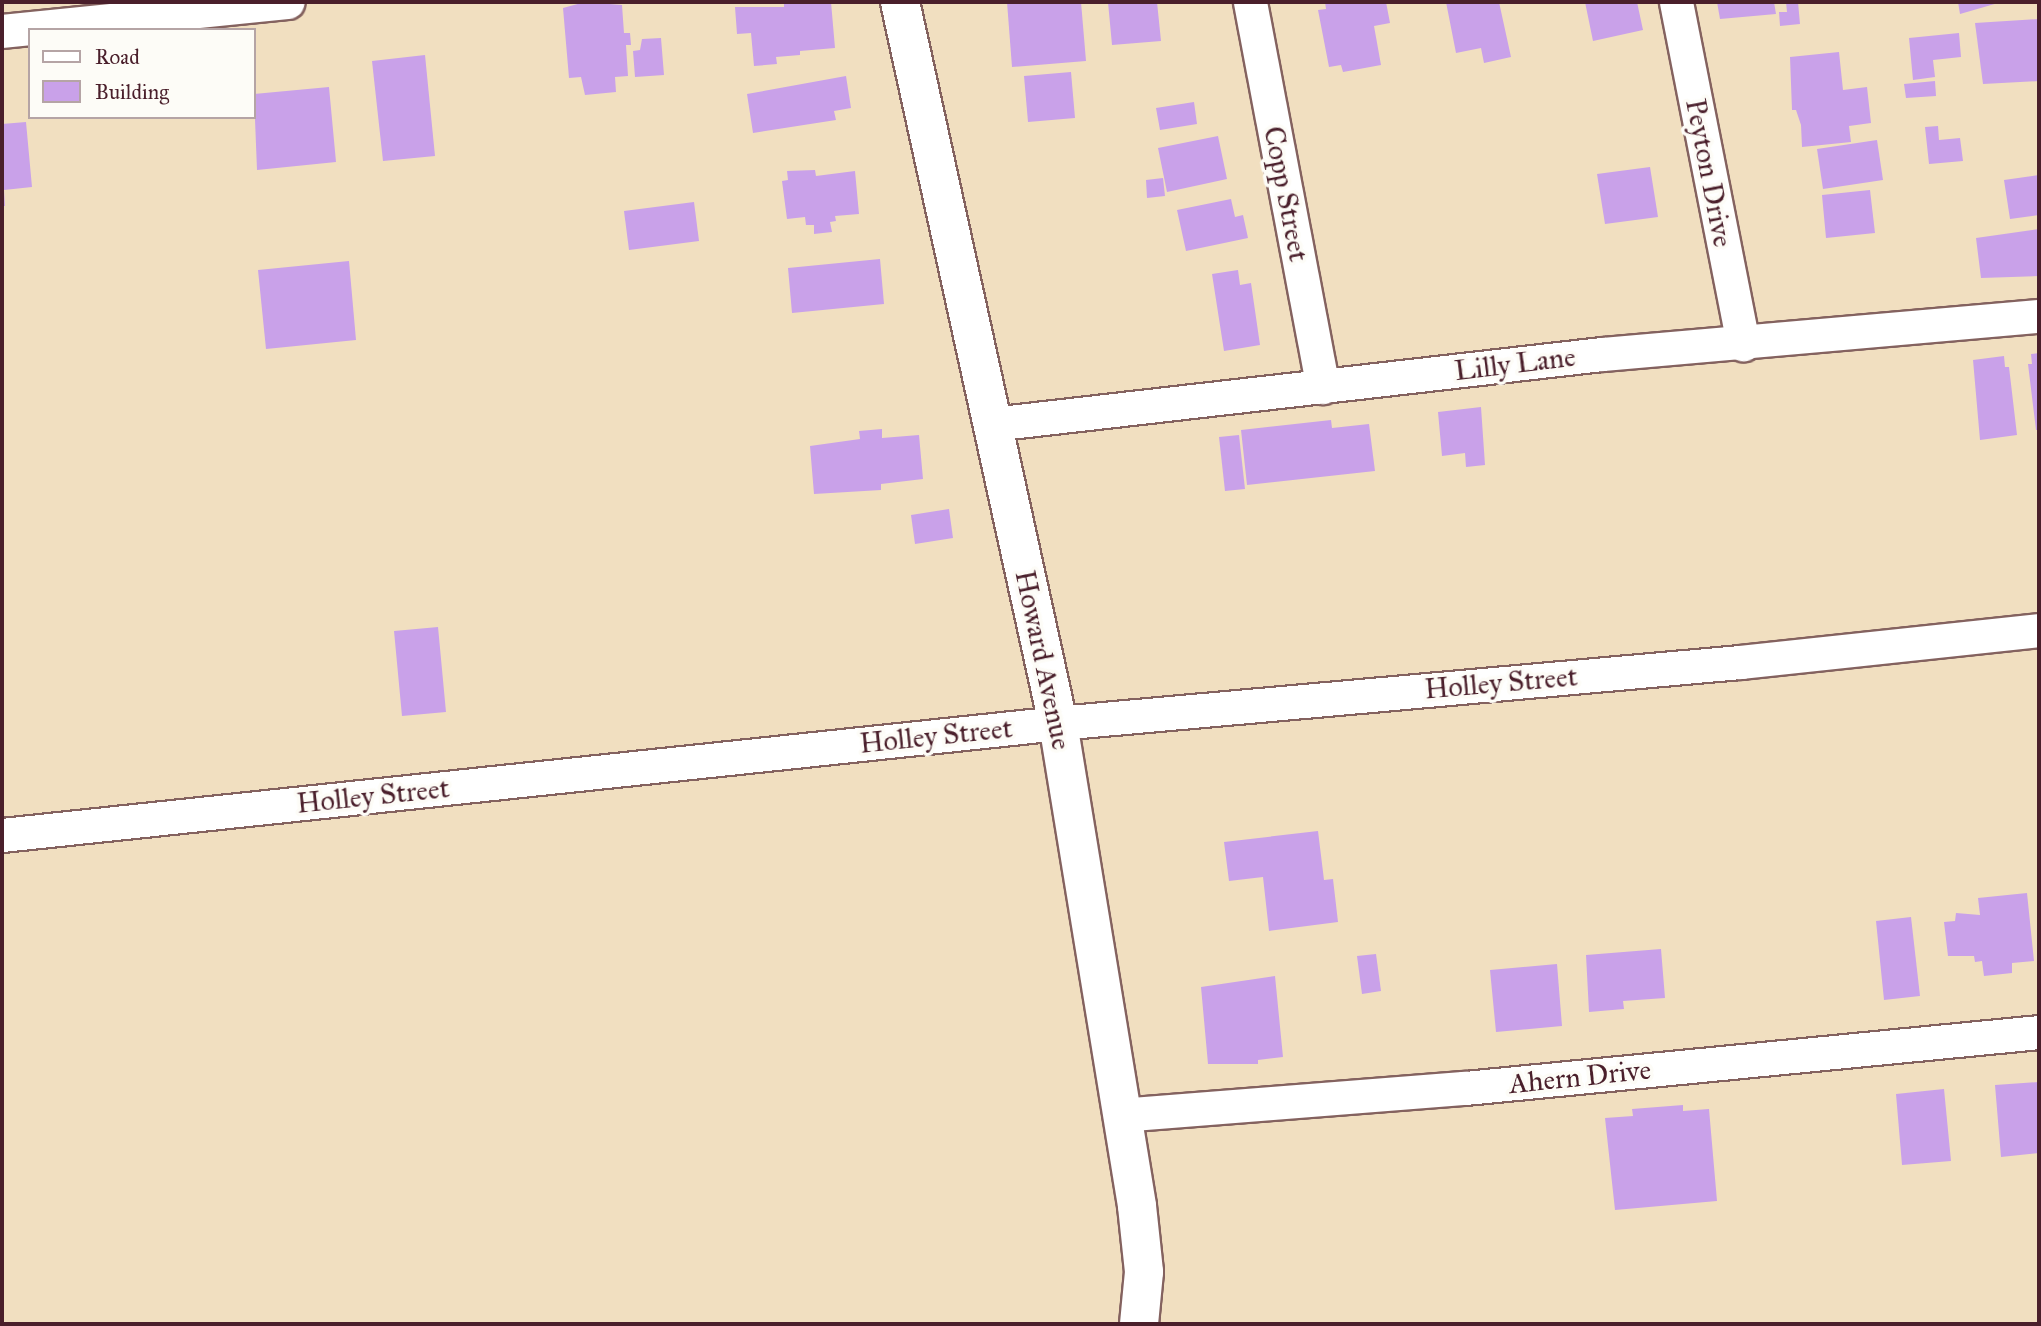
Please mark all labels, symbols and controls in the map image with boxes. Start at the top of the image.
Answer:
legend [28,28,256,119]
text: Road [95,44,140,70]
text: Building [95,79,169,105]
street label: Peyton Drive [1678,96,1740,250]
street label: Copp Street [1256,124,1316,264]
street label: Lilly Lane [1453,340,1577,388]
street label: Howard Avenue [1008,567,1078,753]
street label: Holley Street [1423,660,1579,706]
street label: Holley Street [858,711,1014,761]
street label: Holley Street [295,771,451,821]
street label: Ahern Drive [1507,1053,1653,1101]

